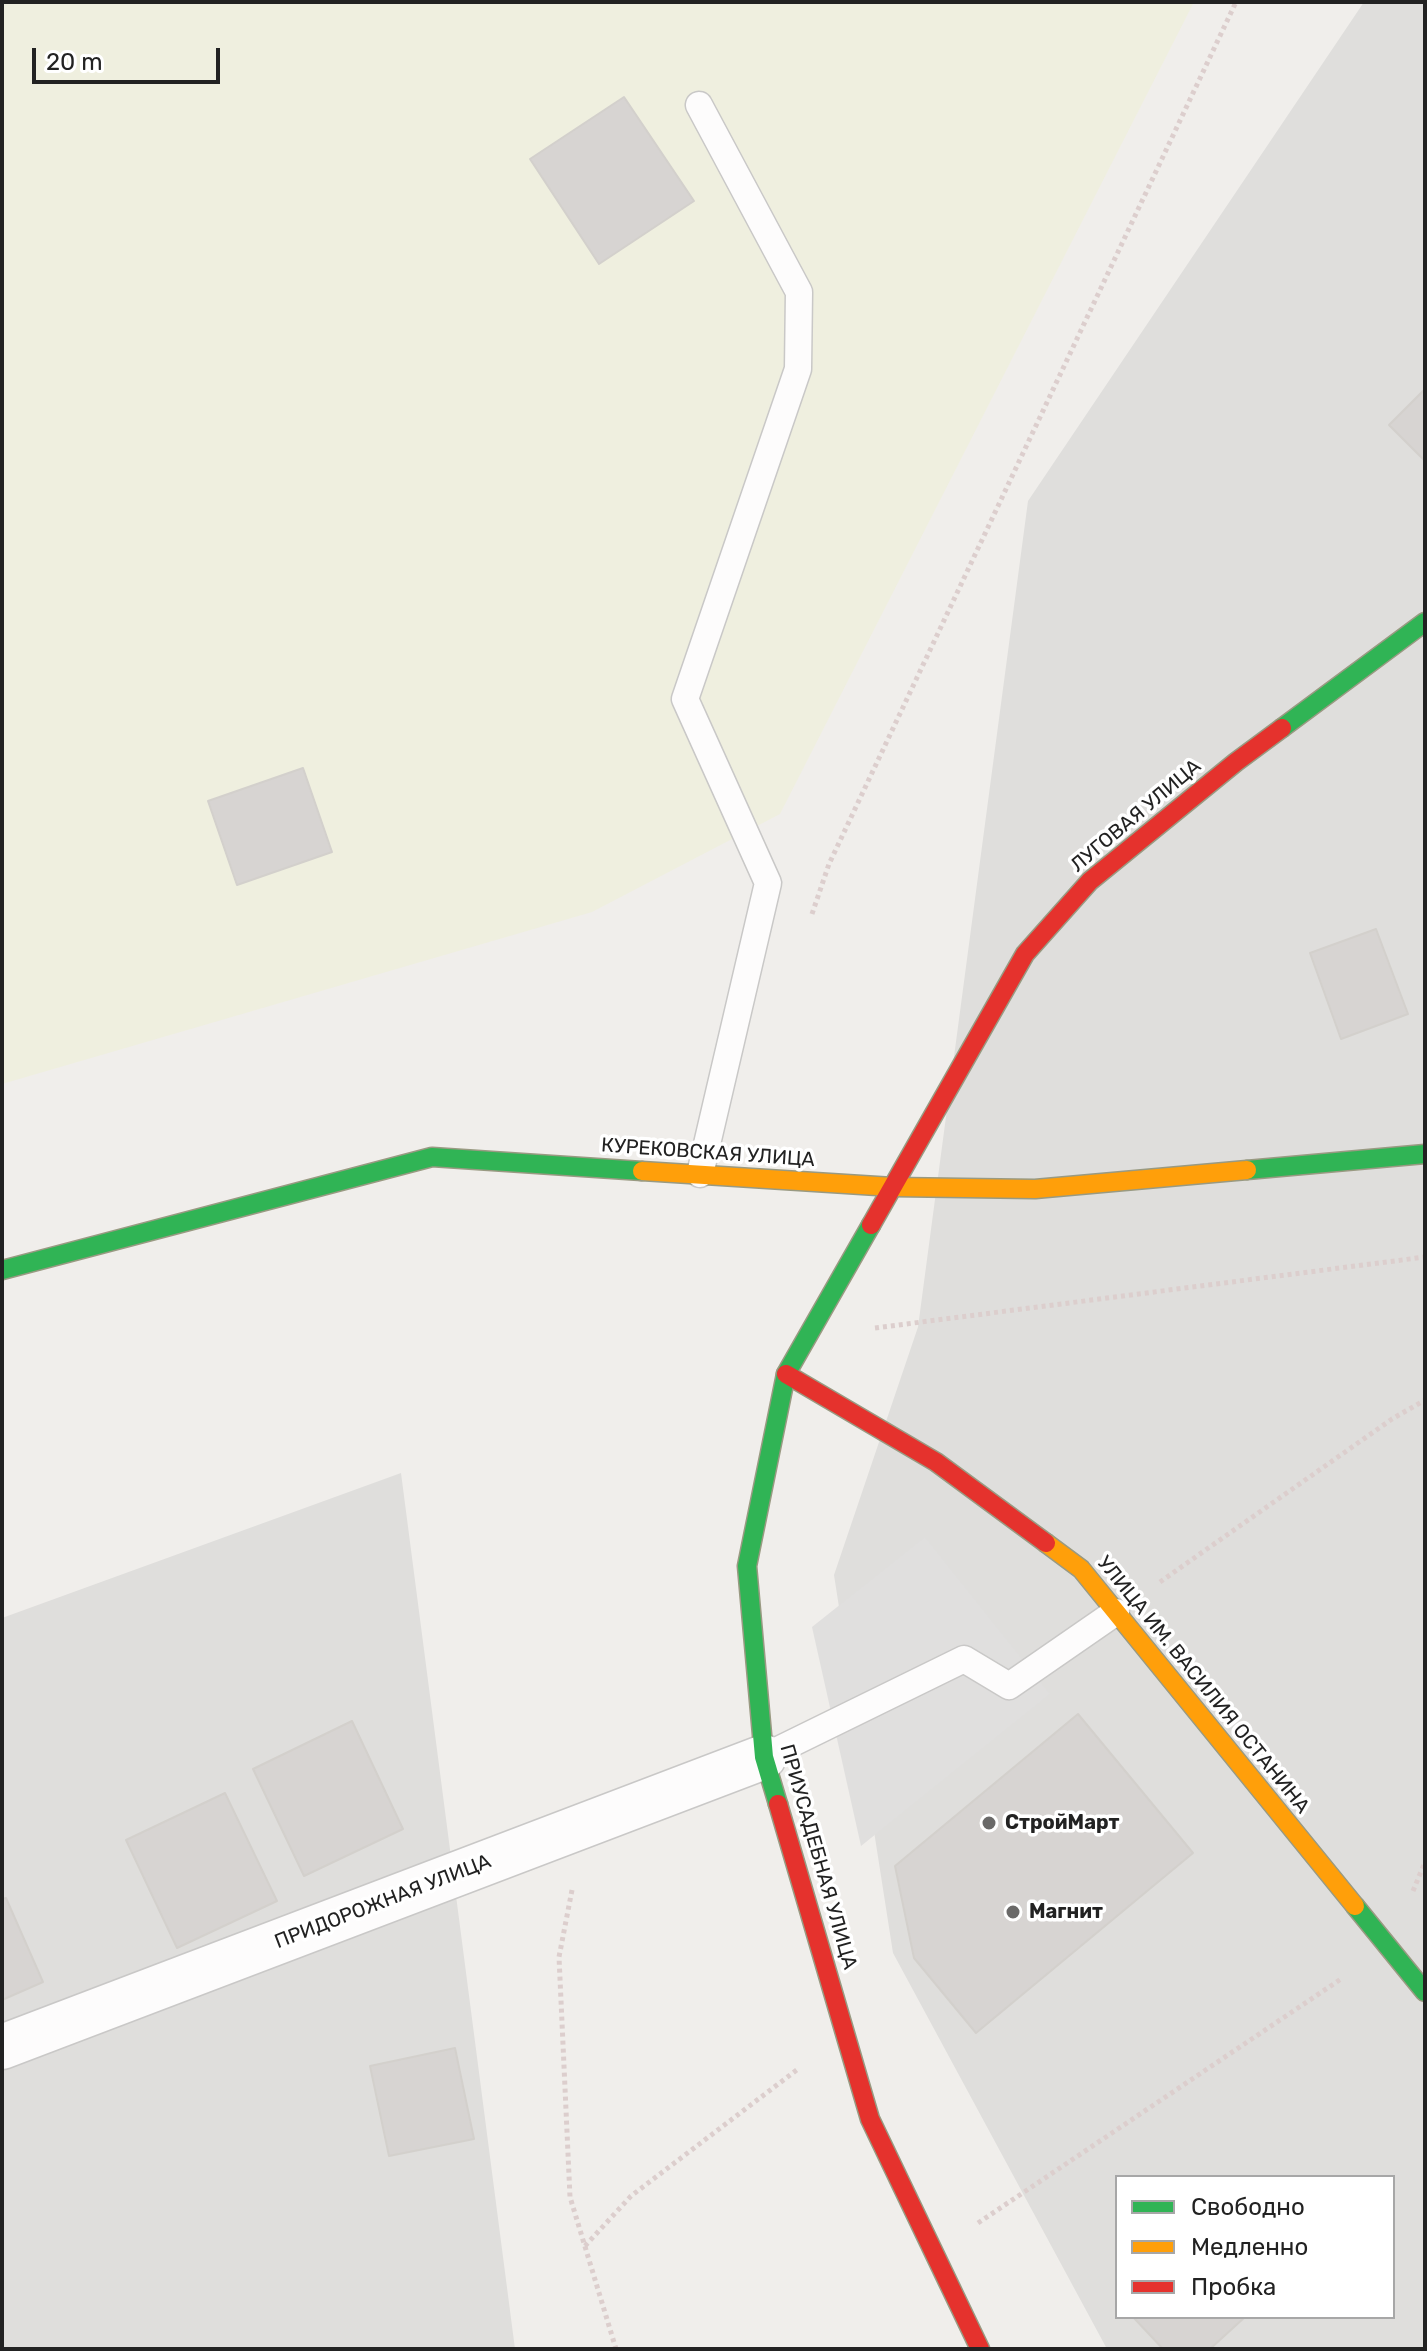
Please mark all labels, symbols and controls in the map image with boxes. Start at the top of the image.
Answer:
scale bar [36,32,224,82]
text: 20 m [46,48,103,76]
street label: ЛУГОВАЯ УЛИЦА [1066,755,1206,877]
street label: КУРЕКОВСКАЯ УЛИЦА [600,1134,816,1172]
street label: УЛИЦА ИМ. ВАСИЛИЯ ОСТАНИНА [1092,1551,1314,1819]
street label: ПРИУСАДЕБНАЯ УЛИЦА [774,1742,862,1972]
place label: СтройМарт [1005,1811,1120,1835]
marker: СтройМарт [980,1814,998,1832]
street label: ПРИДОРОЖНАЯ УЛИЦА [271,1850,495,1954]
place label: Магнит [1029,1900,1103,1924]
marker: Магнит [1004,1903,1022,1921]
legend [1115,2175,1395,2319]
text: Свободно [1191,2193,1305,2221]
text: Медленно [1191,2233,1308,2261]
text: Пробка [1191,2273,1276,2301]

